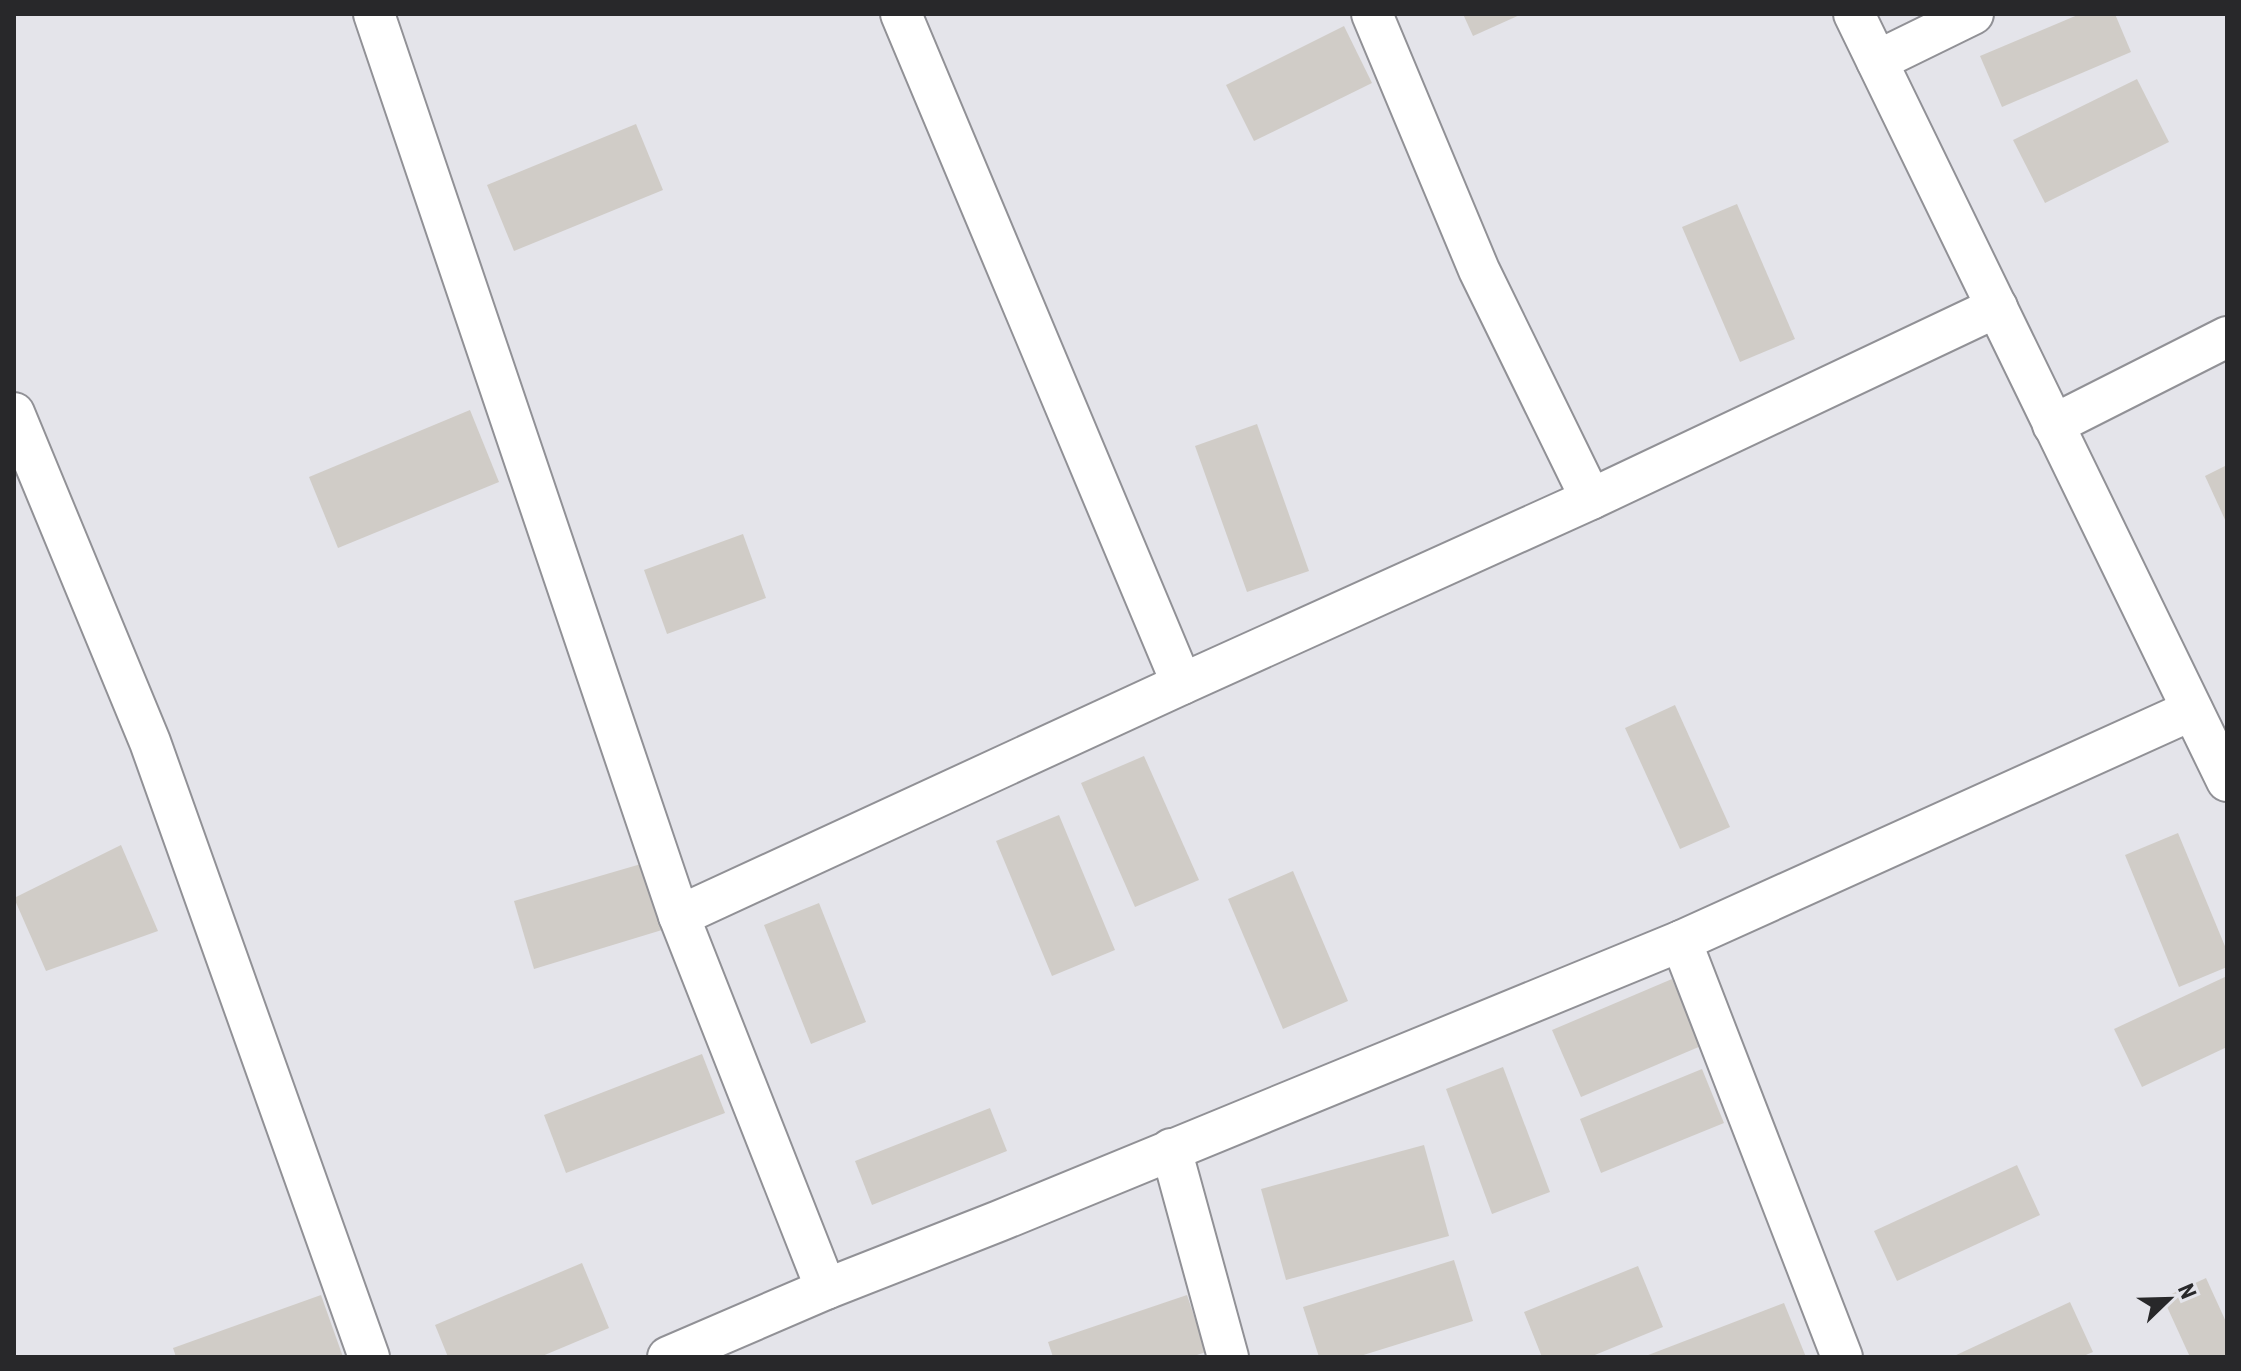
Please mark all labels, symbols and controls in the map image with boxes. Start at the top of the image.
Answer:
north arrow [2129,1259,2209,1339]
text: N [2173,1280,2201,1302]

